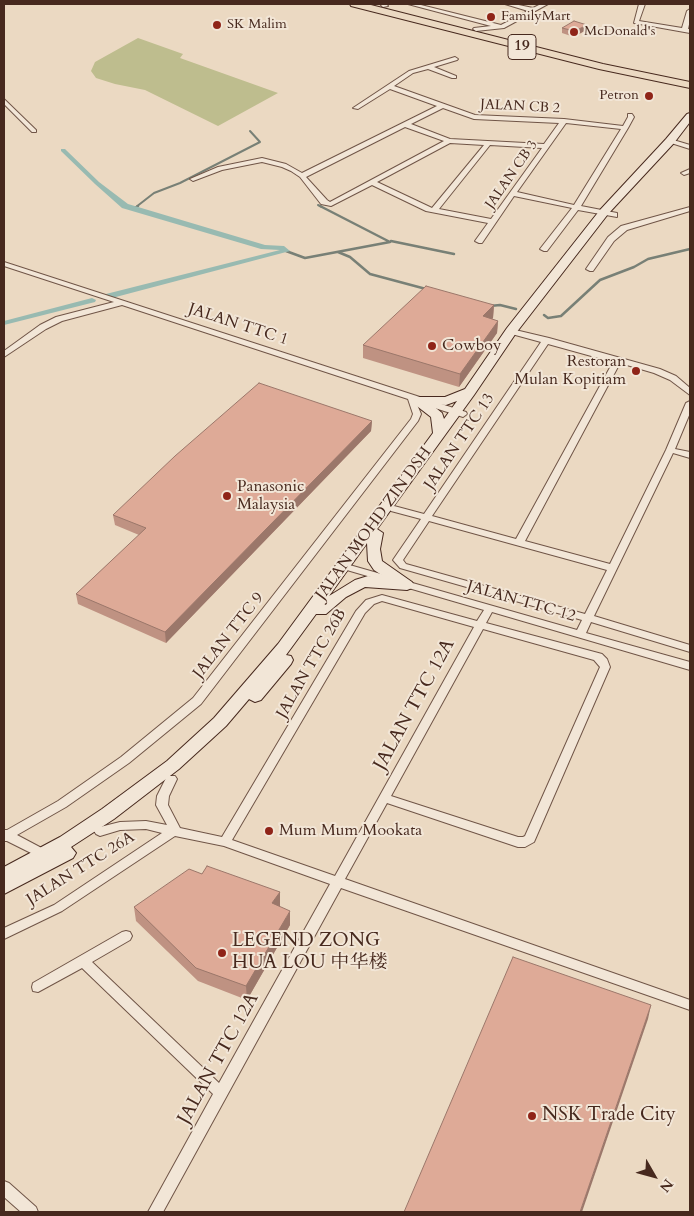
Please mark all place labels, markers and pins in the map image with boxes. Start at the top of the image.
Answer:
place label: FamilyMart [501,9,571,25]
marker: FamilyMart [485,11,497,23]
place label: SK Malim [227,17,287,33]
marker: SK Malim [211,19,223,31]
place label: McDonald's [584,24,655,40]
marker: McDonald's [568,26,580,38]
place label: Petron [599,88,639,104]
marker: Petron [643,90,655,102]
place label: Cowboy [442,336,501,356]
marker: Cowboy [426,340,438,352]
place label: Restoran Mulan Kopitiam [514,352,626,390]
marker: Restoran Mulan Kopitiam [630,365,642,377]
place label: Panasonic Malaysia [237,477,304,515]
marker: Panasonic Malaysia [221,490,233,502]
place label: Mum Mum Mookata [279,821,422,841]
marker: Mum Mum Mookata [263,825,275,837]
place label: LEGEND ZONG HUA LOU 中华楼 [232,931,388,975]
marker: LEGEND ZONG HUA LOU 中华楼 [216,947,228,959]
place label: NSK Trade City [542,1105,676,1127]
marker: NSK Trade City [526,1110,538,1122]

